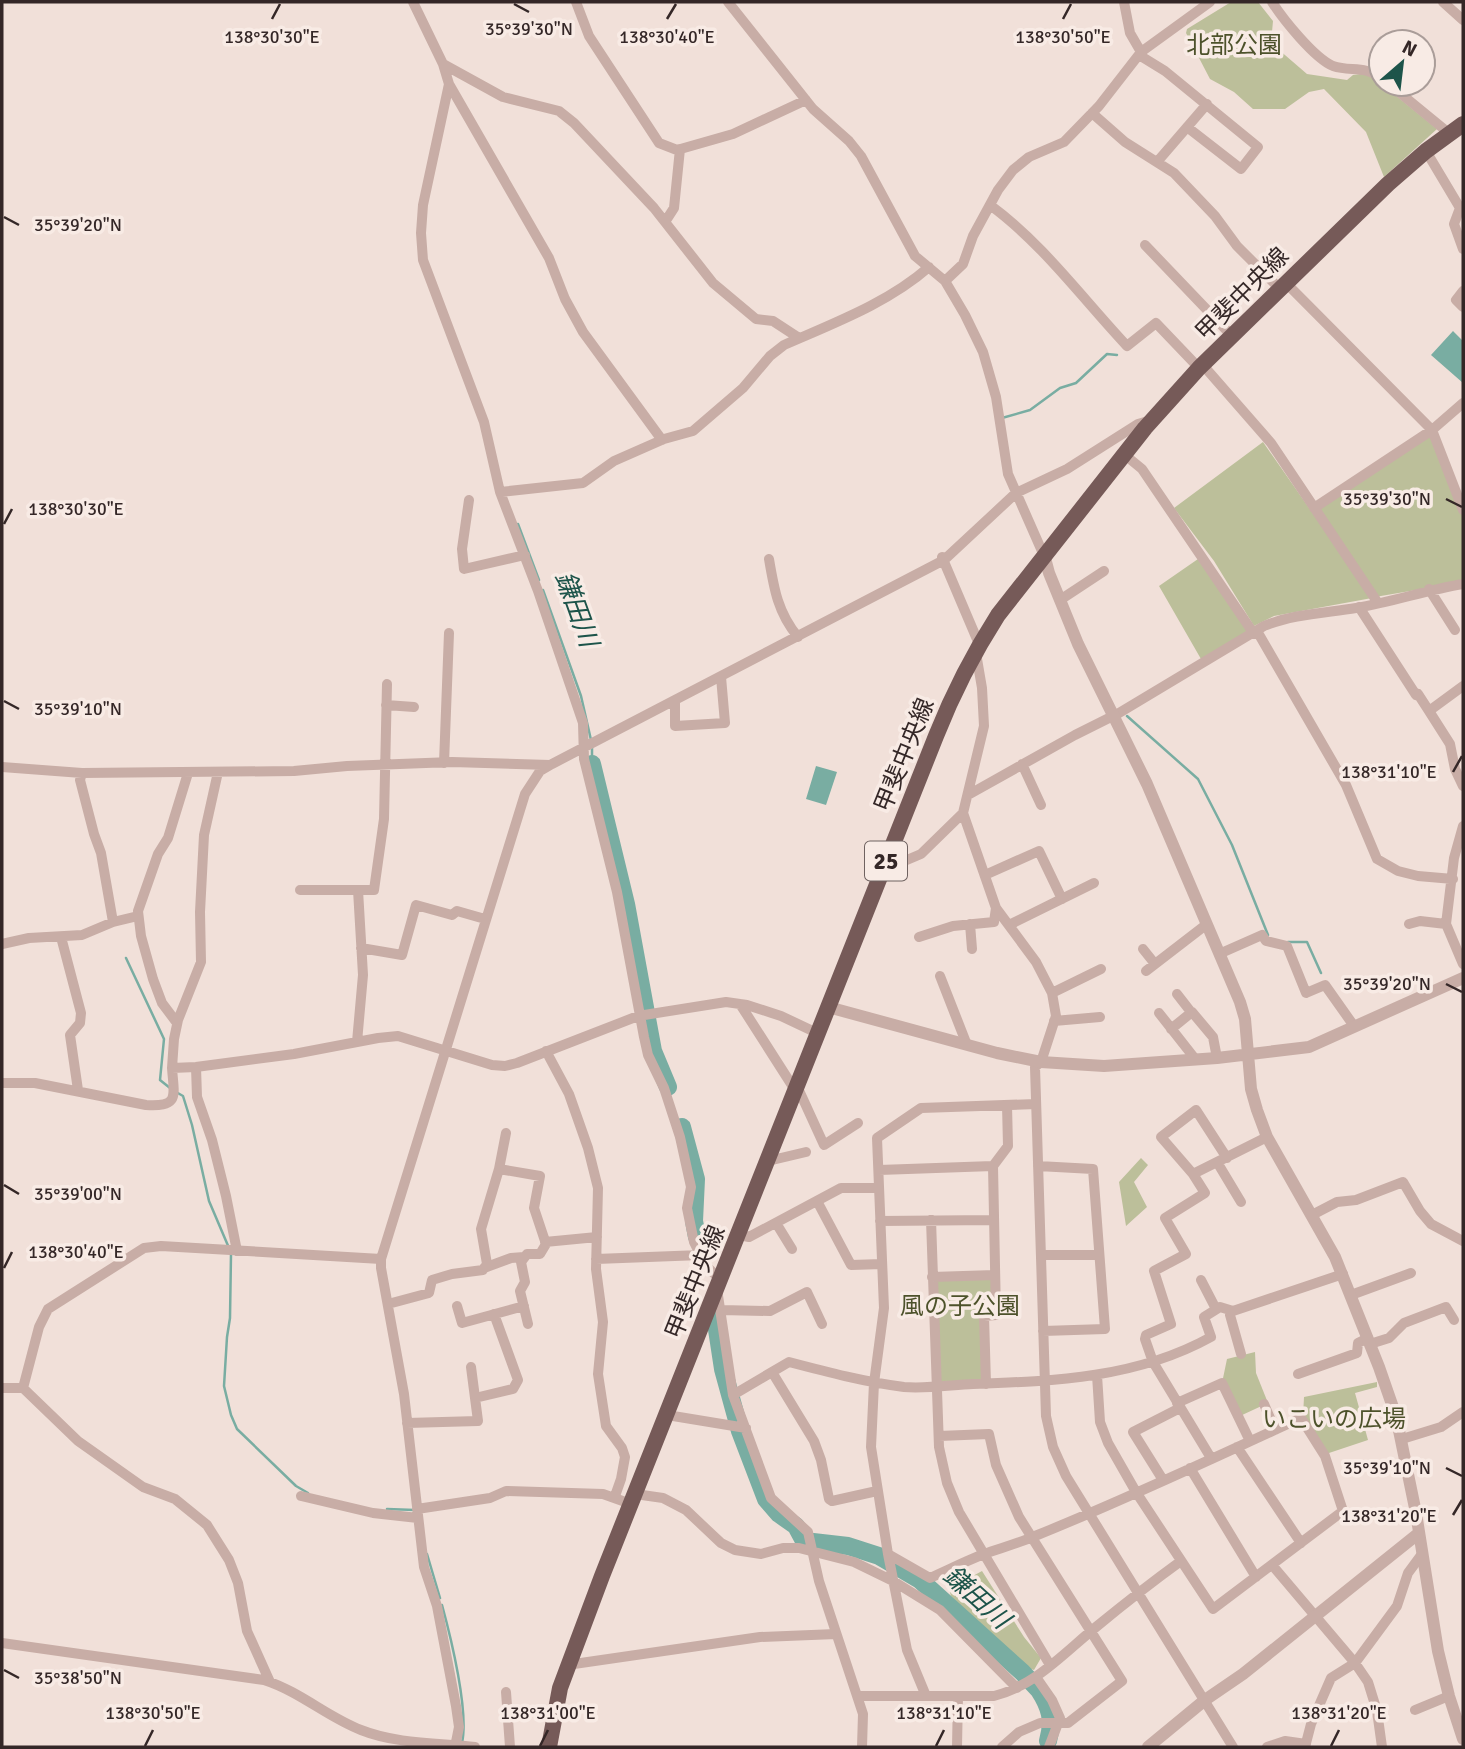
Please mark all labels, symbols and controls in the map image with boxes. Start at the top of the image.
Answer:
text: 35°39'30"N [485,18,573,40]
text: 138°30'30"E [224,26,320,48]
text: 138°30'40"E [619,26,715,48]
text: 138°30'50"E [1015,26,1111,48]
north arrow [1367,28,1437,98]
park label: 北部公園 [1186,30,1282,60]
text: N [1398,35,1421,63]
text: 35°39'20"N [34,214,122,236]
street label: 甲斐中央線 [1189,241,1295,347]
text: 35°39'30"N [1343,488,1431,510]
text: 138°30'30"E [28,498,124,520]
water label: 鎌田川 [548,567,605,654]
street label: 甲斐中央線 [868,694,940,816]
text: 35°39'10"N [34,698,122,720]
text: 138°31'10"E [1341,761,1437,783]
road number: 25 [865,842,907,880]
text: 35°39'20"N [1343,973,1431,995]
text: 35°39'00"N [34,1183,122,1205]
street label: 甲斐中央線 [659,1221,731,1343]
text: 138°30'40"E [28,1241,124,1263]
park label: 風の子公園 [900,1291,1020,1321]
park label: いこいの広場 [1262,1404,1406,1434]
text: 35°39'10"N [1343,1457,1431,1479]
text: 138°31'20"E [1341,1505,1437,1527]
water label: 鎌田川 [937,1560,1018,1638]
text: 35°38'50"N [34,1667,122,1689]
text: 138°30'50"E [105,1702,201,1724]
text: 138°31'00"E [500,1702,596,1724]
text: 138°31'10"E [896,1702,992,1724]
text: 138°31'20"E [1291,1702,1387,1724]

